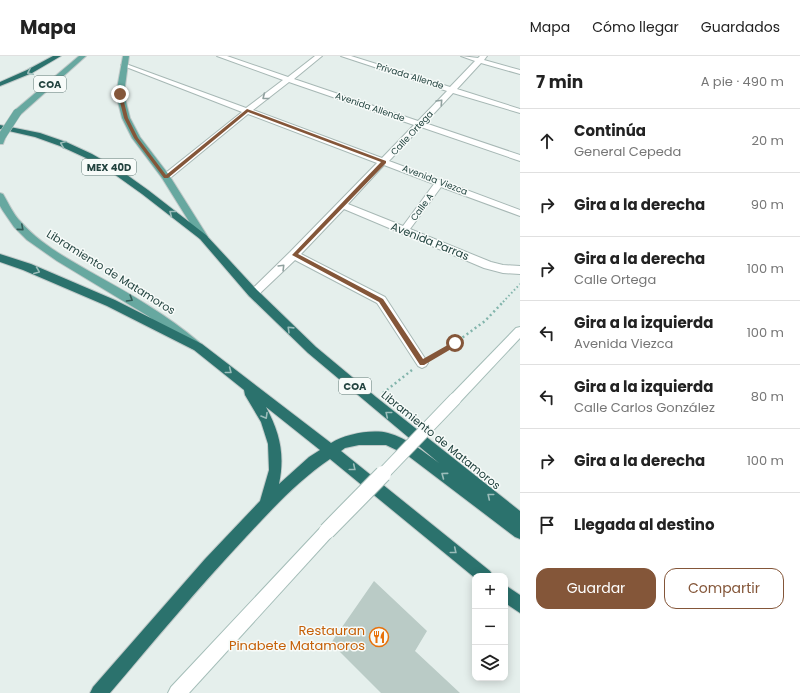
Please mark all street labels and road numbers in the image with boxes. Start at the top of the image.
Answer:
street label: Privada Allende [375,60,446,92]
road number: COA [34,76,66,92]
street label: Avenida Allende [334,89,407,125]
street label: Calle Ortega [388,108,436,158]
road number: MEX 40D [82,159,136,175]
street label: Avenida Viezca [401,162,469,198]
street label: Calle A [408,191,436,223]
street label: Avenida Parras [388,218,472,264]
street label: Libramiento de Matamoros [44,226,179,318]
road number: COA [339,378,371,394]
street label: Libramiento de Matamoros [378,387,504,493]

